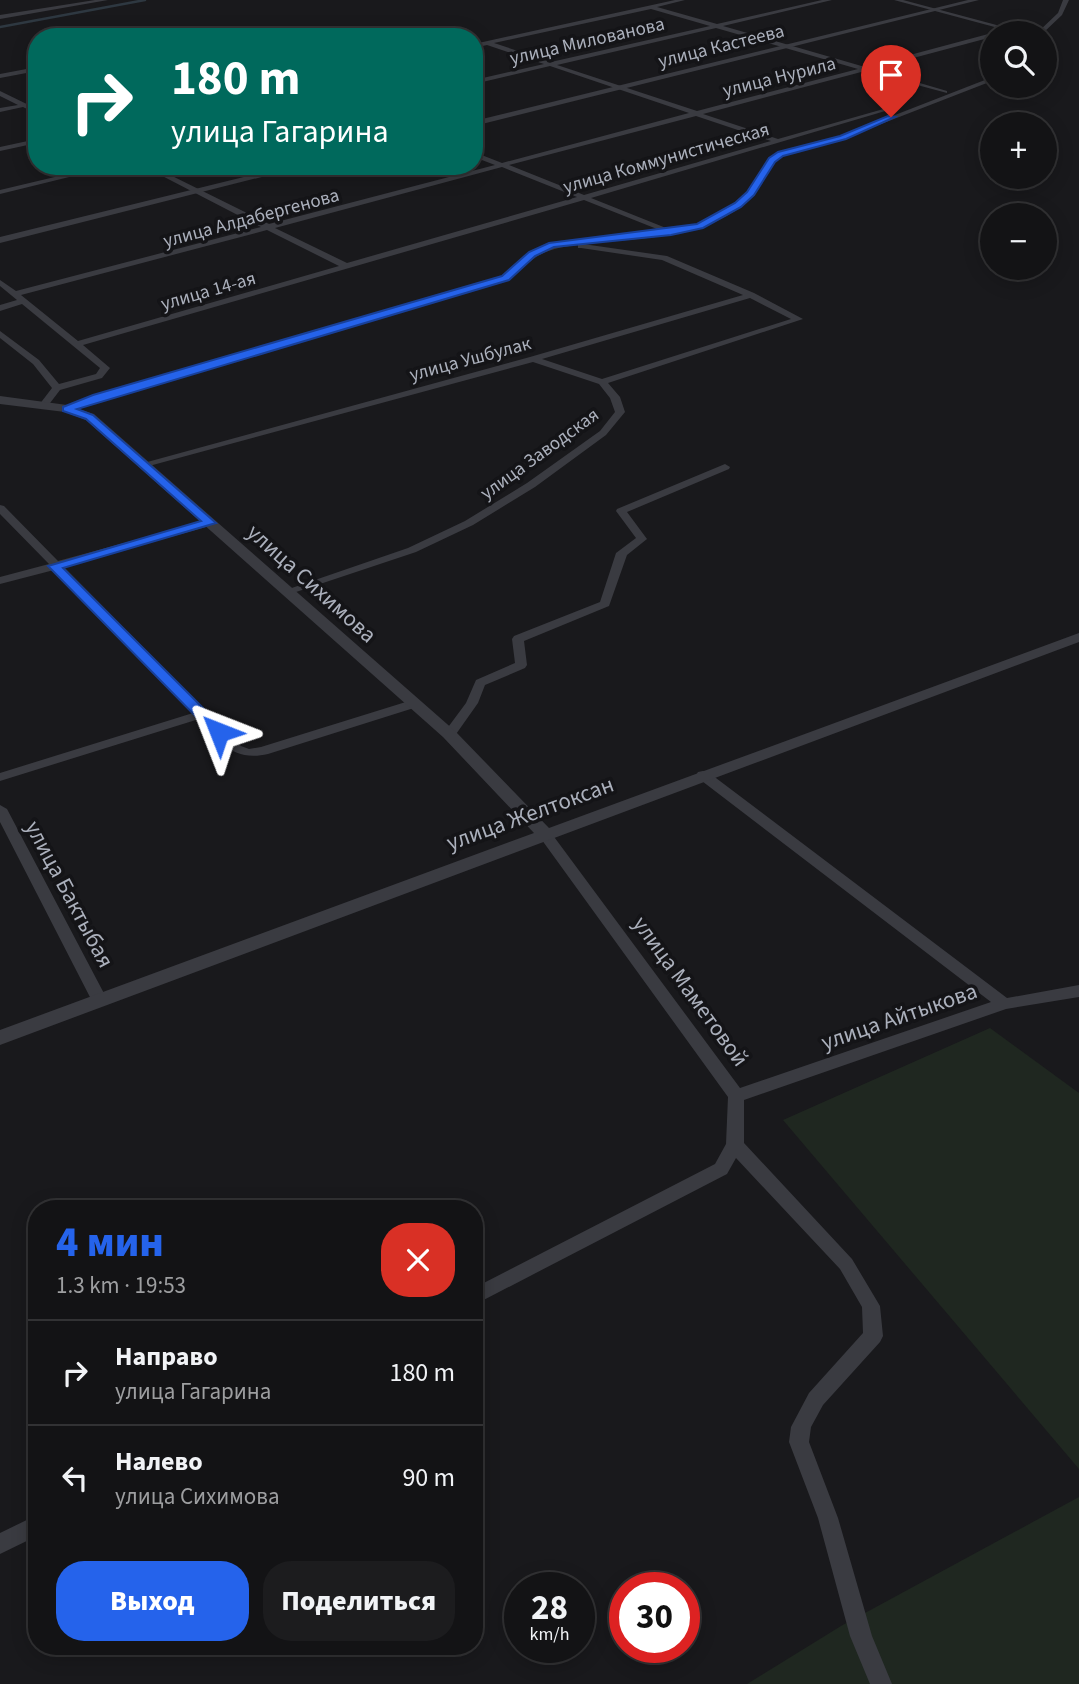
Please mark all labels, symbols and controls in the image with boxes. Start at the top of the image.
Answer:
street label: улица Милованова [507,11,667,72]
street label: улица Кастеева [655,18,787,75]
map controls [980,21,1057,280]
button: search [980,21,1057,98]
text: 180 m [171,44,300,114]
pin [861,45,921,117]
street label: улица Нурила [720,50,839,105]
icon: right [56,56,147,147]
icon: arrive [872,56,910,94]
text: улица Гагарина [171,109,389,155]
button: + [980,112,1057,189]
street label: улица Коммунистическая [560,116,773,201]
street label: улица Алдабергенова [160,182,342,255]
button: − [980,203,1057,280]
street label: улица 14-ая [158,265,259,318]
street label: улица Ушбулак [407,330,535,389]
street label: улица Заводская [475,402,605,507]
street label: улица Сихимова [239,516,384,651]
position arrow [182,695,256,769]
street label: улица Желтоксан [442,768,618,859]
street label: улица Бактыбая [17,815,122,974]
street label: улица Маметовой [625,909,757,1073]
street label: улица Айтыкова [817,974,982,1059]
text: 4 мин [56,1213,164,1273]
button: close [381,1223,455,1297]
text: 1.3 km · 19:53 [56,1269,186,1302]
text: Направо [115,1338,218,1375]
icon: right [56,1354,94,1392]
text: 180 m [389,1354,455,1391]
text: улица Гагарина [115,1375,271,1408]
text: Налево [115,1443,203,1480]
icon: left [56,1459,94,1497]
text: 90 m [402,1459,455,1496]
text: улица Сихимова [115,1480,280,1513]
button: Выход [56,1561,249,1641]
button: Поделиться [263,1561,455,1641]
speed limit sign: 30 [609,1572,700,1663]
text: 28 [531,1583,568,1633]
text: km/h [530,1622,569,1647]

